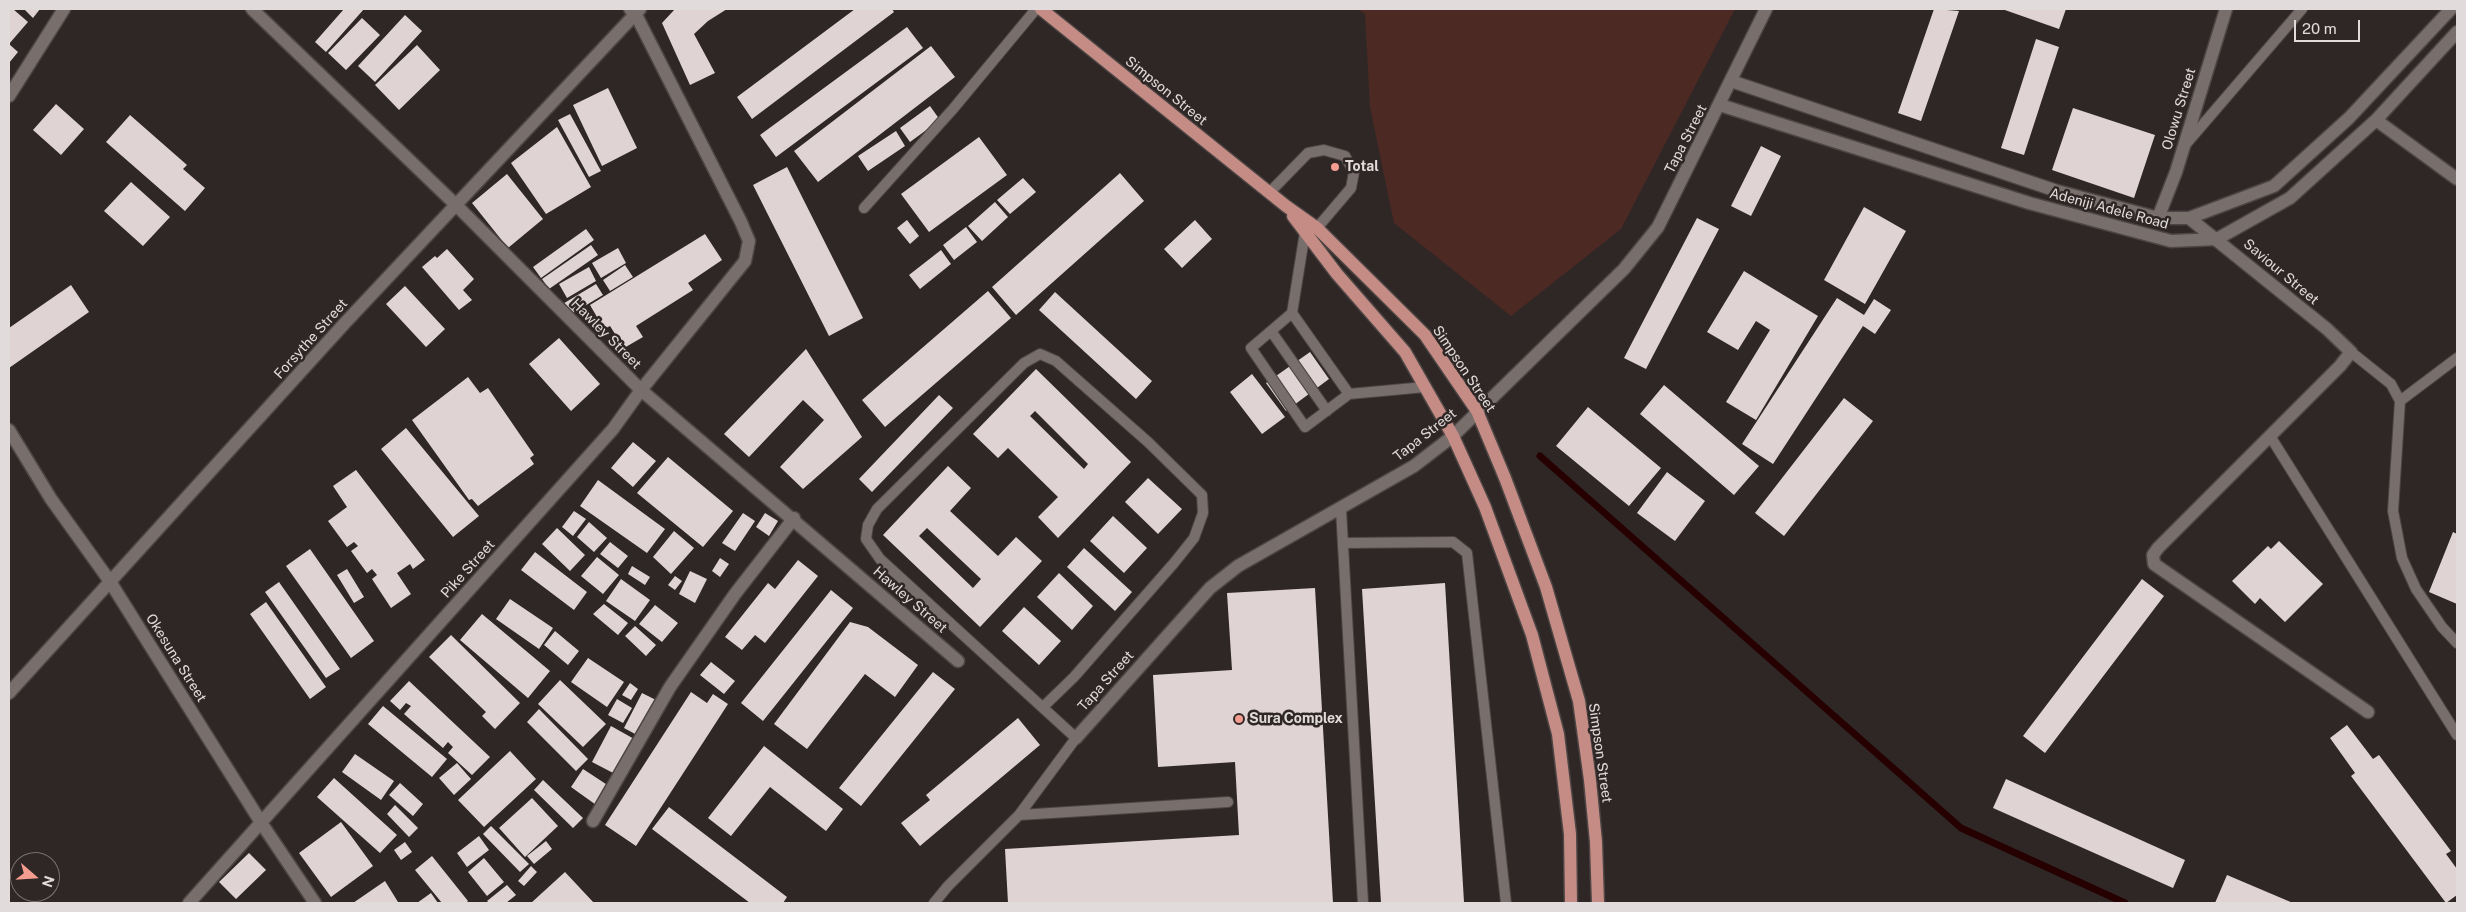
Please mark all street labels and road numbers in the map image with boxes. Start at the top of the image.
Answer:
street label: Simpson Street [1122,53,1210,129]
street label: Olowu Street [2159,66,2199,152]
street label: Tapa Street [1661,102,1711,176]
street label: Adeniji Adele Road [2048,185,2170,233]
street label: Saviour Street [2240,236,2322,308]
street label: Hawley Street [567,295,645,373]
street label: Forsythe Street [271,296,351,382]
street label: Simpson Street [1429,323,1499,415]
street label: Tapa Street [1390,405,1460,465]
street label: Pike Street [438,537,498,601]
street label: Hawley Street [870,563,950,637]
street label: Okesuna Street [142,611,210,705]
street label: Tapa Street [1074,647,1138,715]
street label: Simpson Street [1585,702,1615,804]

